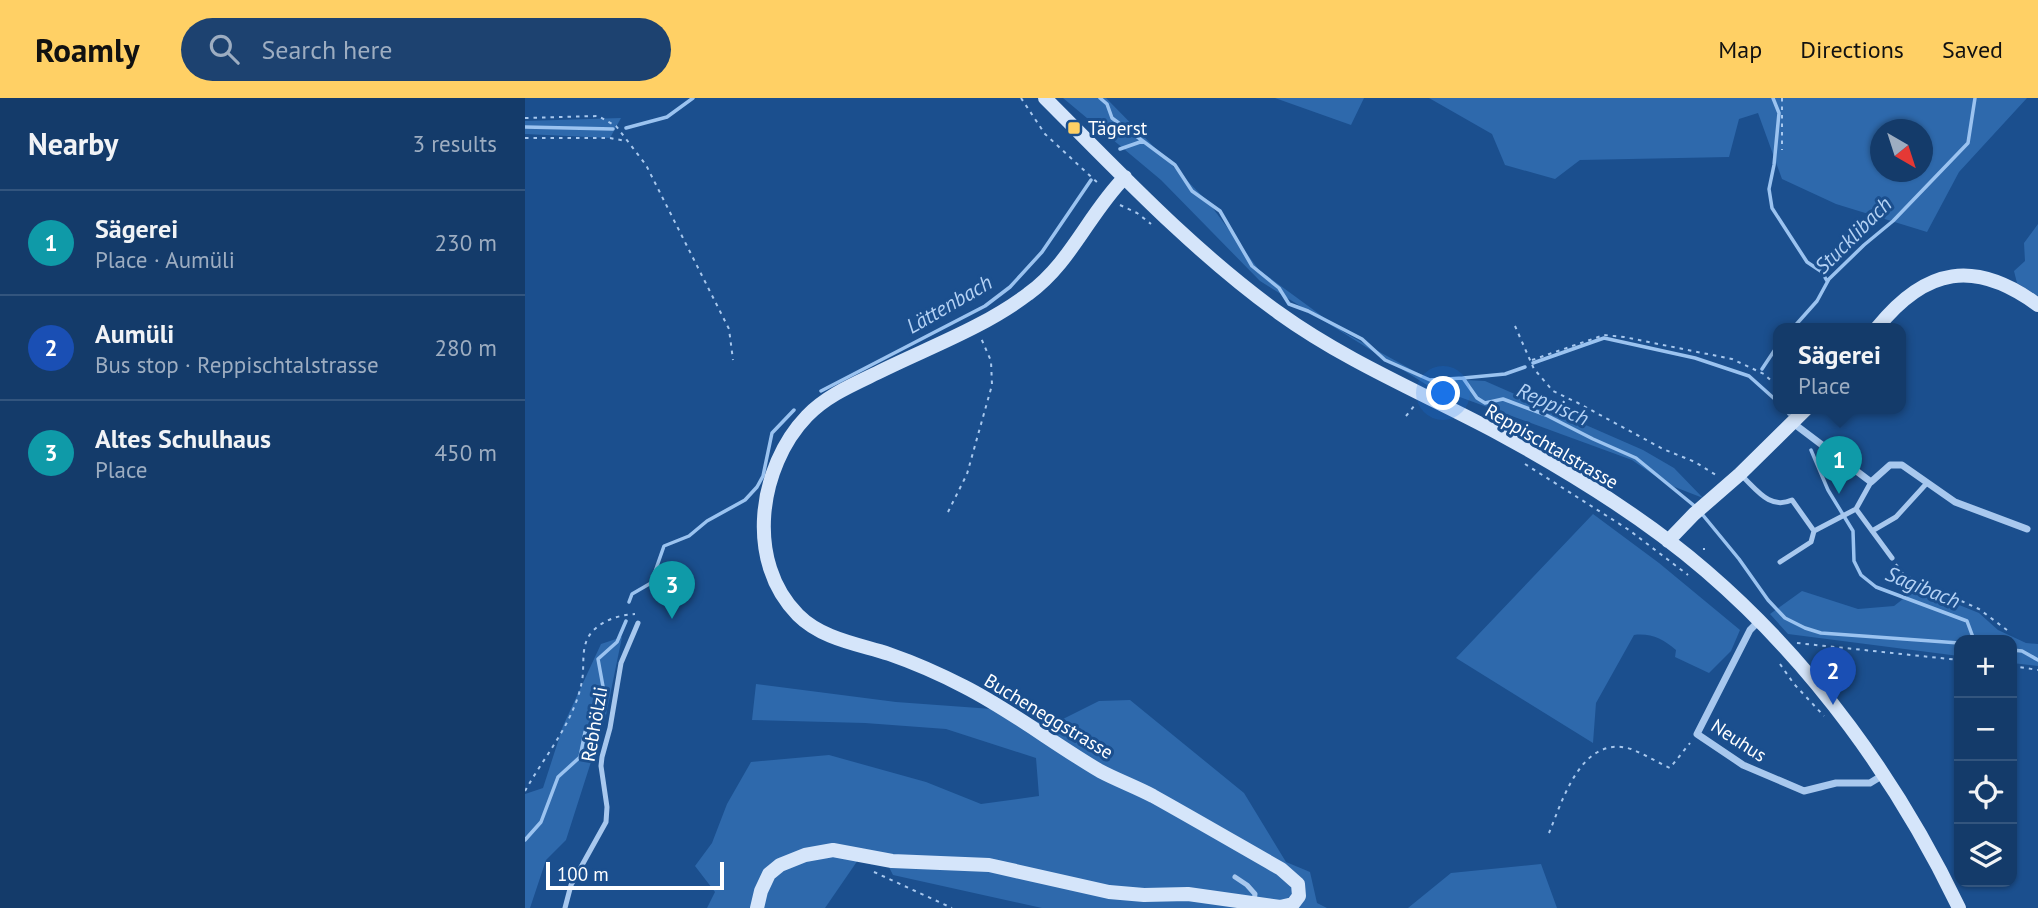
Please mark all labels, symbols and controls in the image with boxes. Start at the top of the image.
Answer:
search box [181,18,671,81]
text: Roamly [35,28,139,71]
icon: search [205,30,243,68]
text: Search here [261,33,393,66]
text: Map [1718,34,1762,65]
text: Directions [1800,34,1904,65]
text: Saved [1942,34,2003,65]
place label: Tägerst [1088,116,1148,140]
north arrow [1870,119,1933,182]
marker: Tägerst [1066,120,1082,136]
text: Nearby [28,124,118,163]
text: 3 results [413,129,497,158]
water label: Stucklibach [1809,191,1897,279]
text: Sägerei [95,212,178,245]
text: 1 [44,228,58,257]
text: 230 m [435,228,497,257]
text: Place · Aumüli [95,245,235,274]
water label: Lättenbach [901,269,997,339]
text: Aumüli [95,317,174,350]
popup [1773,323,1906,414]
text: 2 [44,333,58,362]
text: 280 m [435,333,497,362]
text: Sägerei [1798,338,1881,371]
text: Bus stop · Reppischtalstrasse [95,350,379,379]
text: Place [1798,371,1850,400]
your location [1426,376,1460,410]
water label: Reppisch [1513,376,1593,432]
street label: Reppischtalstrasse [1481,398,1623,494]
text: Altes Schulhaus [95,422,271,455]
pin: 1 [1816,436,1862,494]
text: 3 [44,438,58,467]
text: 450 m [435,438,497,467]
text: Place [95,455,148,484]
water label: Sagibach [1882,560,1964,614]
pin: 3 [649,561,695,619]
map controls [1954,635,2017,887]
button: + [1954,635,2017,698]
pin: 2 [1810,647,1856,705]
street label: Bucheneggstrasse [980,668,1118,764]
street label: Rebhölzli [576,685,612,763]
button: − [1954,698,2017,761]
street label: Neuhus [1707,713,1771,767]
button: locate [1954,761,2017,824]
button: layers [1954,824,2017,887]
scale bar [546,859,725,891]
text: 100 m [557,862,609,886]

